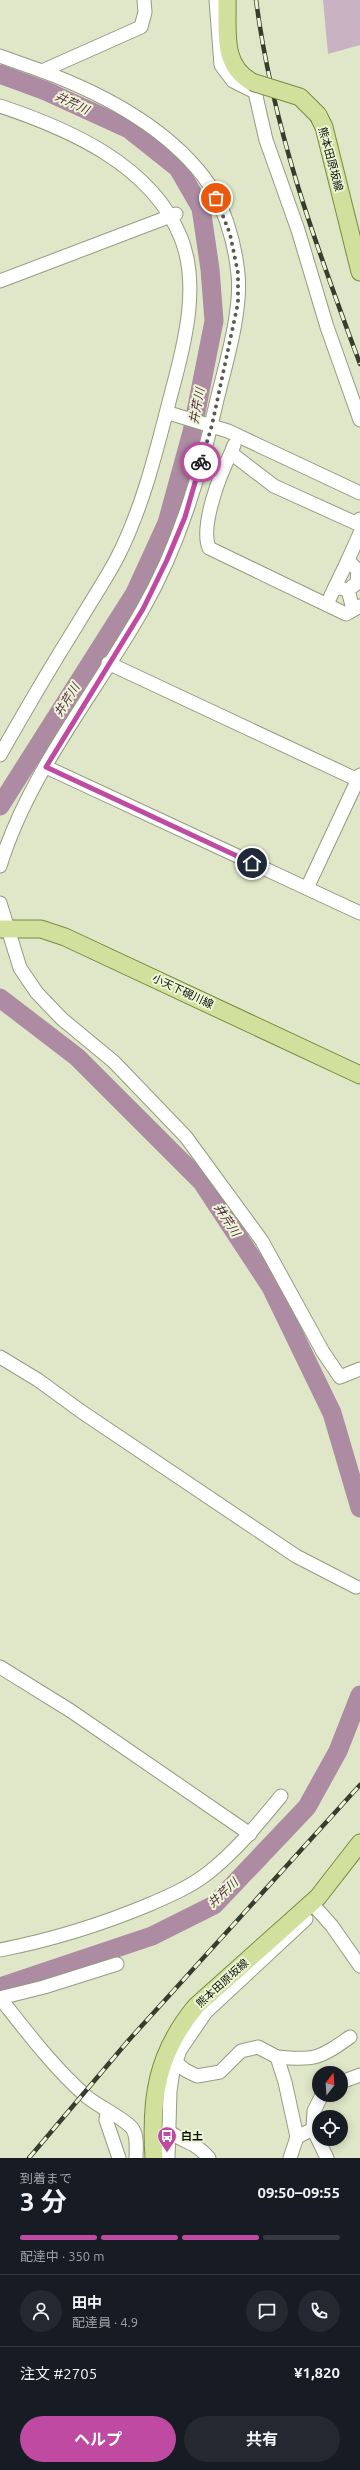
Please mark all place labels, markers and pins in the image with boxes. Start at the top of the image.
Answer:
pin [199,181,233,215]
pin [235,846,269,880]
bus stop icon: 白土 [156,2125,178,2153]
place label: 白土 [181,2130,203,2142]

